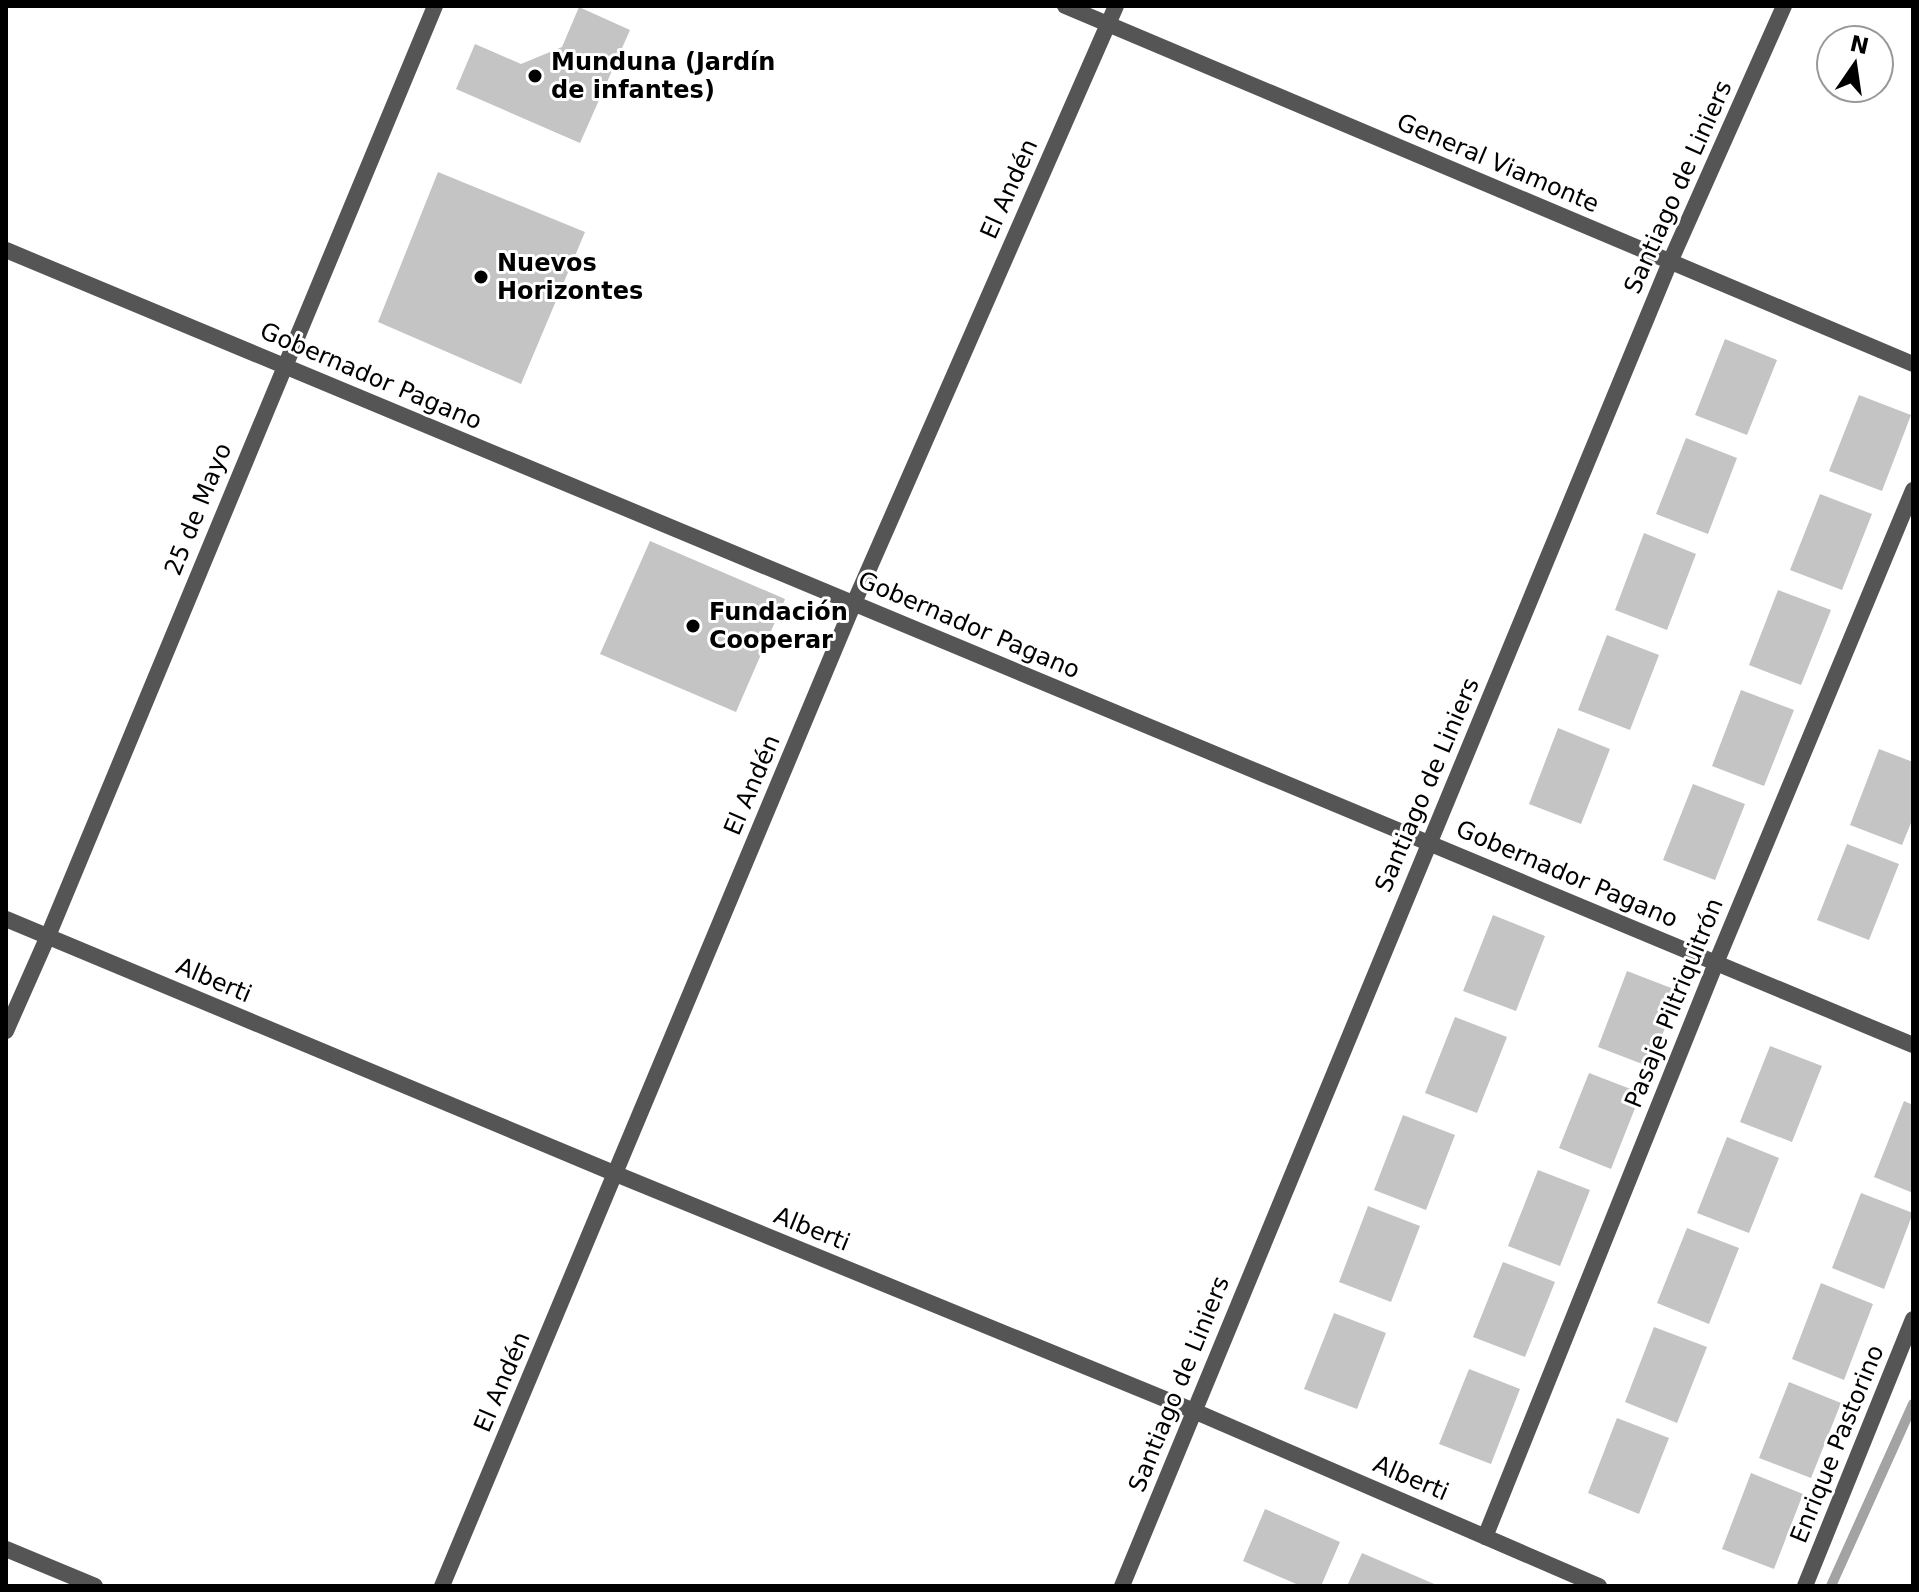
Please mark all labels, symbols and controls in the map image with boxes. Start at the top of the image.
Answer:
north arrow [1815,24,1895,104]
text: N [1848,31,1871,59]
place label: Munduna (Jardín de infantes) [551,48,775,104]
marker: Munduna (Jardín de infantes) [526,67,544,85]
street label: Santiago de Liniers [1618,76,1738,298]
street label: General Viamonte [1393,108,1603,218]
street label: El Andén [975,135,1043,243]
place label: Nuevos Horizontes [497,249,643,305]
marker: Nuevos Horizontes [472,268,490,286]
street label: Gobernador Pagano [256,317,486,435]
street label: 25 de Mayo [159,439,237,579]
street label: Gobernador Pagano [854,566,1084,684]
place label: Fundación Cooperar [709,598,848,654]
marker: Fundación Cooperar [684,617,702,635]
street label: Santiago de Liniers [1369,674,1485,896]
street label: El Andén [718,731,786,839]
street label: Gobernador Pagano [1452,815,1682,933]
street label: Pasaje Piltriquitrón [1619,894,1729,1112]
street label: Alberti [172,952,256,1008]
street label: Alberti [770,1201,854,1257]
street label: Santiago de Liniers [1123,1272,1235,1496]
street label: El Andén [468,1328,536,1436]
street label: Enrique Pastorino [1785,1341,1889,1547]
street label: Alberti [1369,1450,1453,1506]

